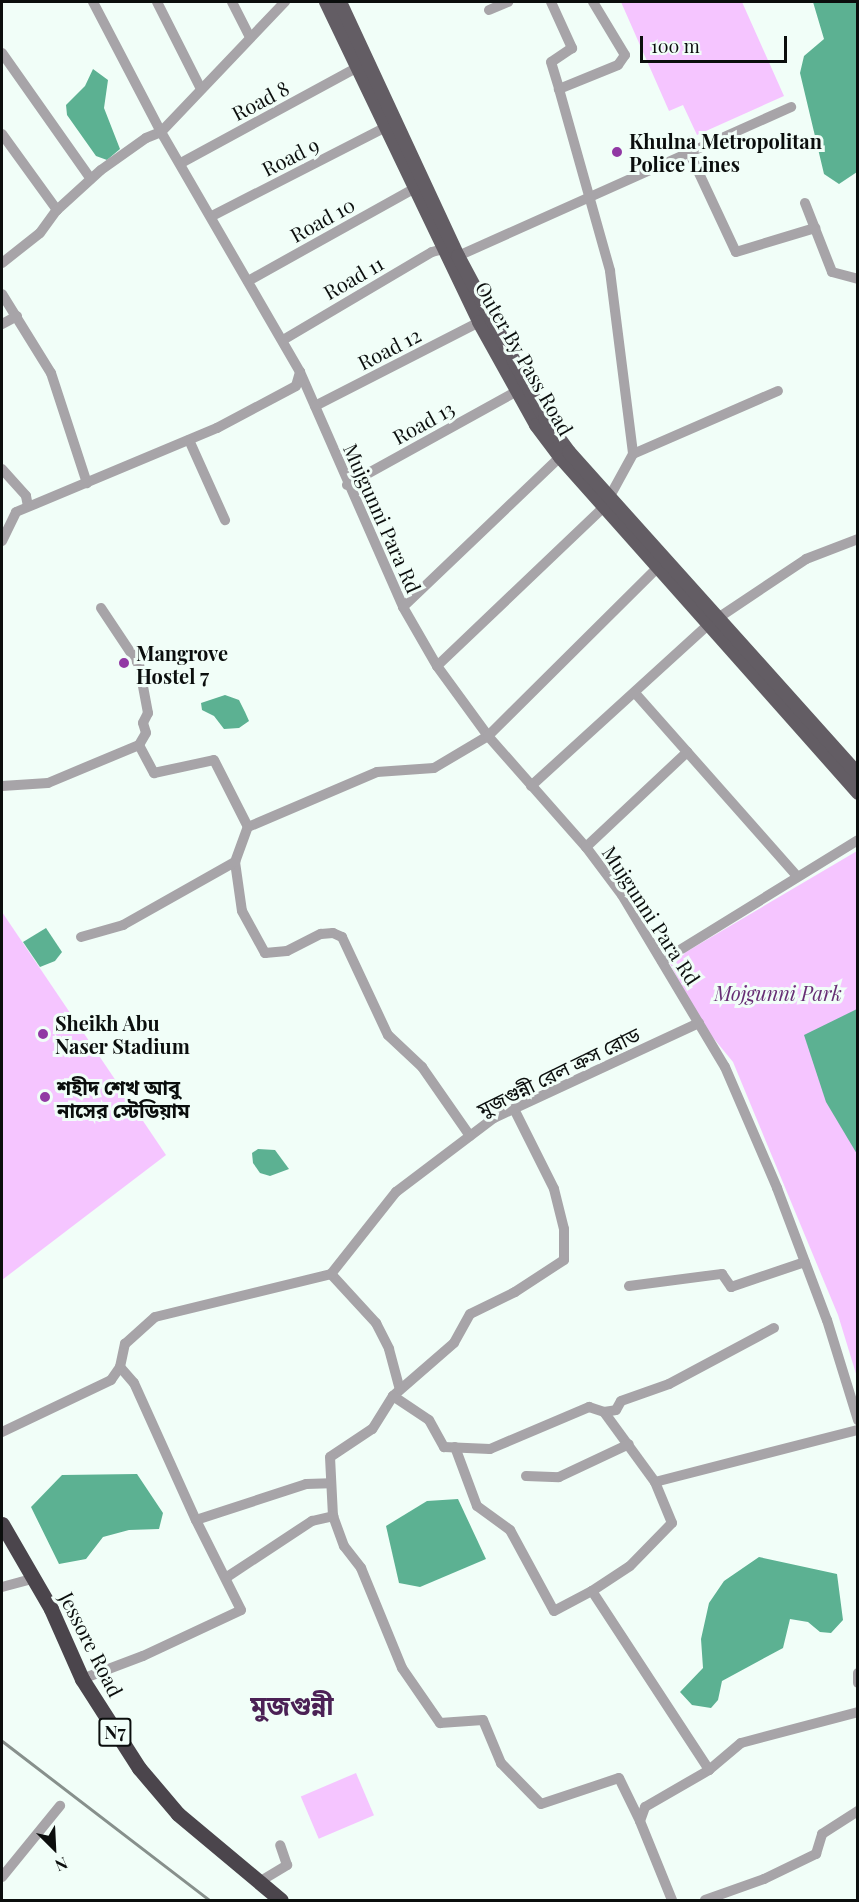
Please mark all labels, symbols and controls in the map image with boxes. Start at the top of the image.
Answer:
scale bar [643,24,790,62]
text: 100 m [651,34,700,58]
street label: Road 8 [227,75,293,125]
place label: Khulna Metropolitan Police Lines [629,128,822,175]
street label: Road 9 [258,132,322,180]
marker: Khulna Metropolitan Police Lines [610,145,624,159]
street label: Road 10 [286,192,358,246]
street label: Road 11 [319,250,387,304]
street label: Outer By Pass Road [471,276,579,440]
street label: Road 12 [353,322,425,374]
street label: Road 13 [388,395,458,449]
street label: Mujgunni Para Rd [339,440,427,596]
place label: Mangrove Hostel 7 [136,640,228,687]
marker: Mangrove Hostel 7 [117,656,131,670]
street label: Mujgunni Para Rd [598,841,706,989]
park label: Mojgunni Park [714,980,842,1004]
place label: Sheikh Abu Naser Stadium [55,1011,190,1058]
street label: মুজগুন্নী রেল ক্রস রোড [473,1021,643,1121]
marker: Sheikh Abu Naser Stadium [36,1027,50,1041]
place label: শহীদ শেখ আবু নাসের স্টেডিয়াম [57,1074,190,1121]
marker: শহীদ শেখ আবু নাসের স্টেডিয়াম [38,1090,52,1104]
street label: Jessore Road [55,1588,129,1700]
district label: মুজগুন্নী [250,1689,334,1721]
road number: N7 [97,1717,133,1747]
north arrow [24,1818,84,1878]
text: N [52,1853,71,1877]

